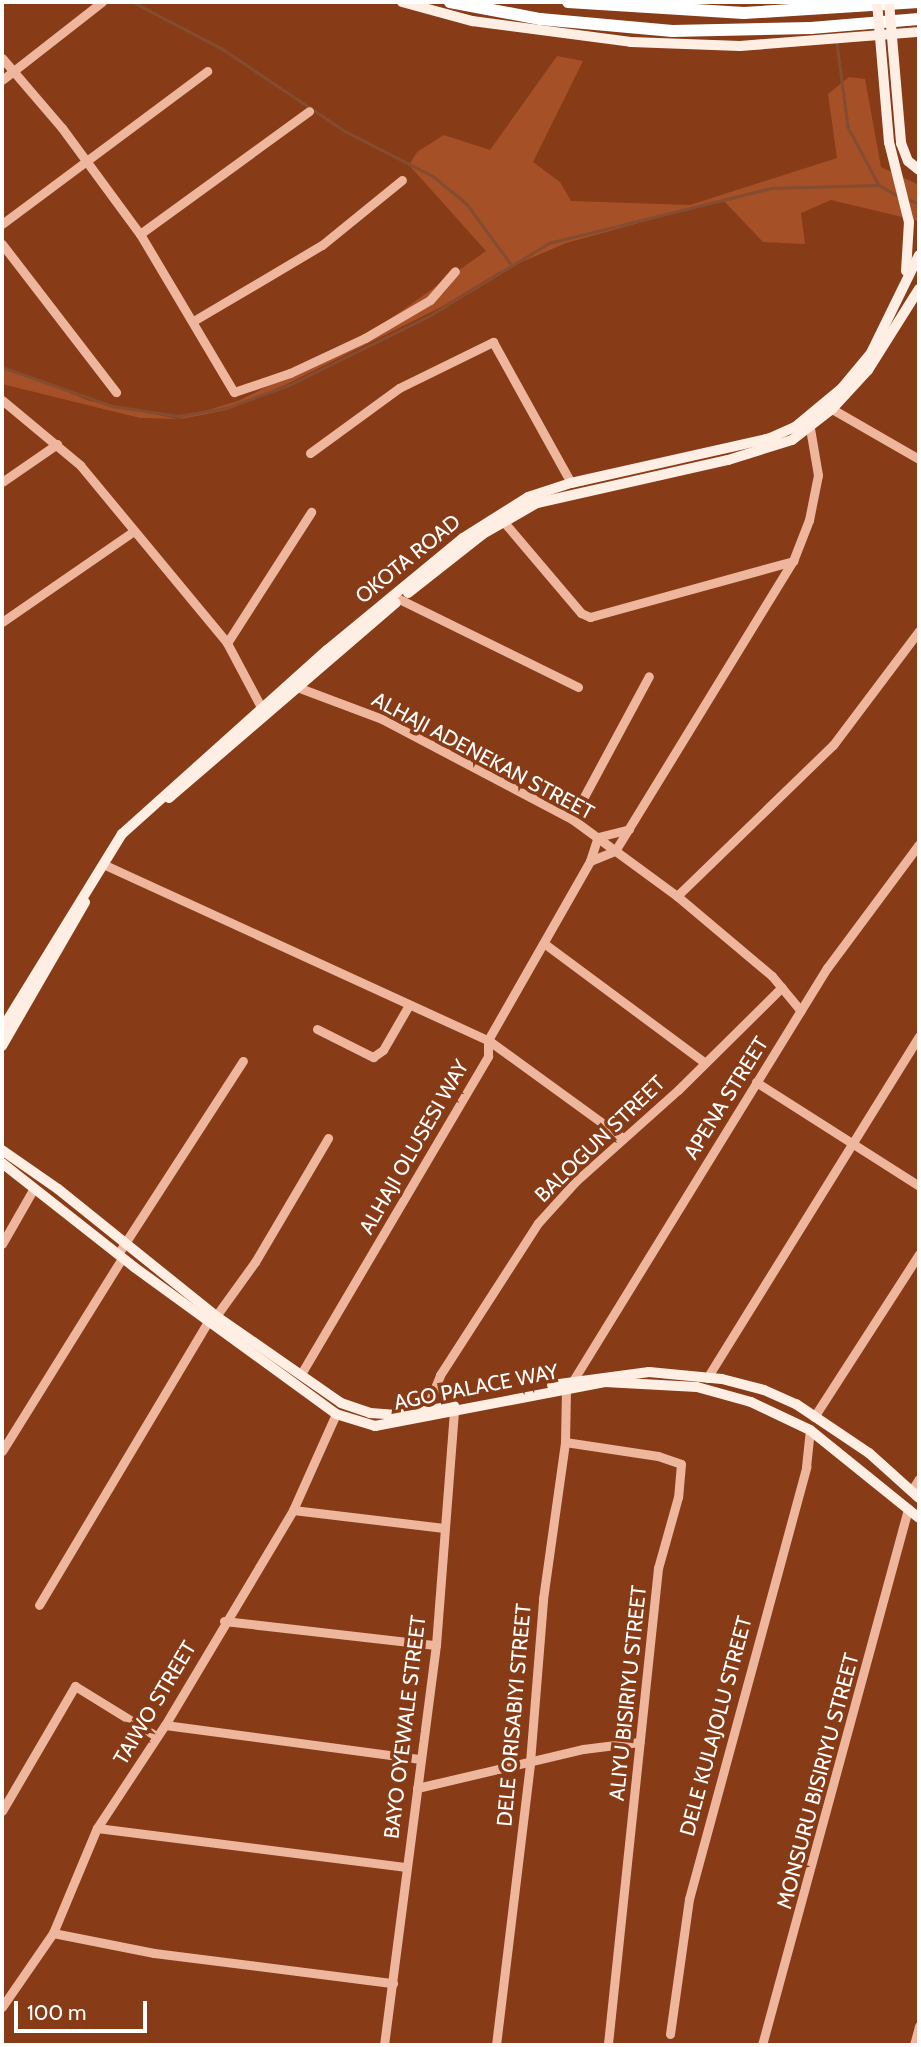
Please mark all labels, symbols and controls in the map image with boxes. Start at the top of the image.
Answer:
street label: OKOTA ROAD [350,509,466,609]
street label: ALHAJI ADENEKAN STREET [368,687,598,825]
street label: APENA STREET [678,1032,774,1164]
street label: ALHAJI OLUSESI WAY [354,1055,474,1239]
street label: BALOGUN STREET [530,1071,670,1207]
street label: AGO PALACE WAY [392,1359,560,1415]
street label: ALIYU BISIRIYU STREET [604,1584,652,1802]
street label: DELE ORISABIYI STREET [492,1603,536,1827]
street label: DELE KULAJOLU STREET [675,1613,757,1839]
street label: BAYO OYEWALE STREET [379,1614,431,1840]
street label: TAIWO STREET [108,1637,202,1769]
street label: MONSURU BISIRIYU STREET [772,1650,864,1912]
scale bar [18,1988,150,2032]
text: 100 m [27,2000,86,2025]

